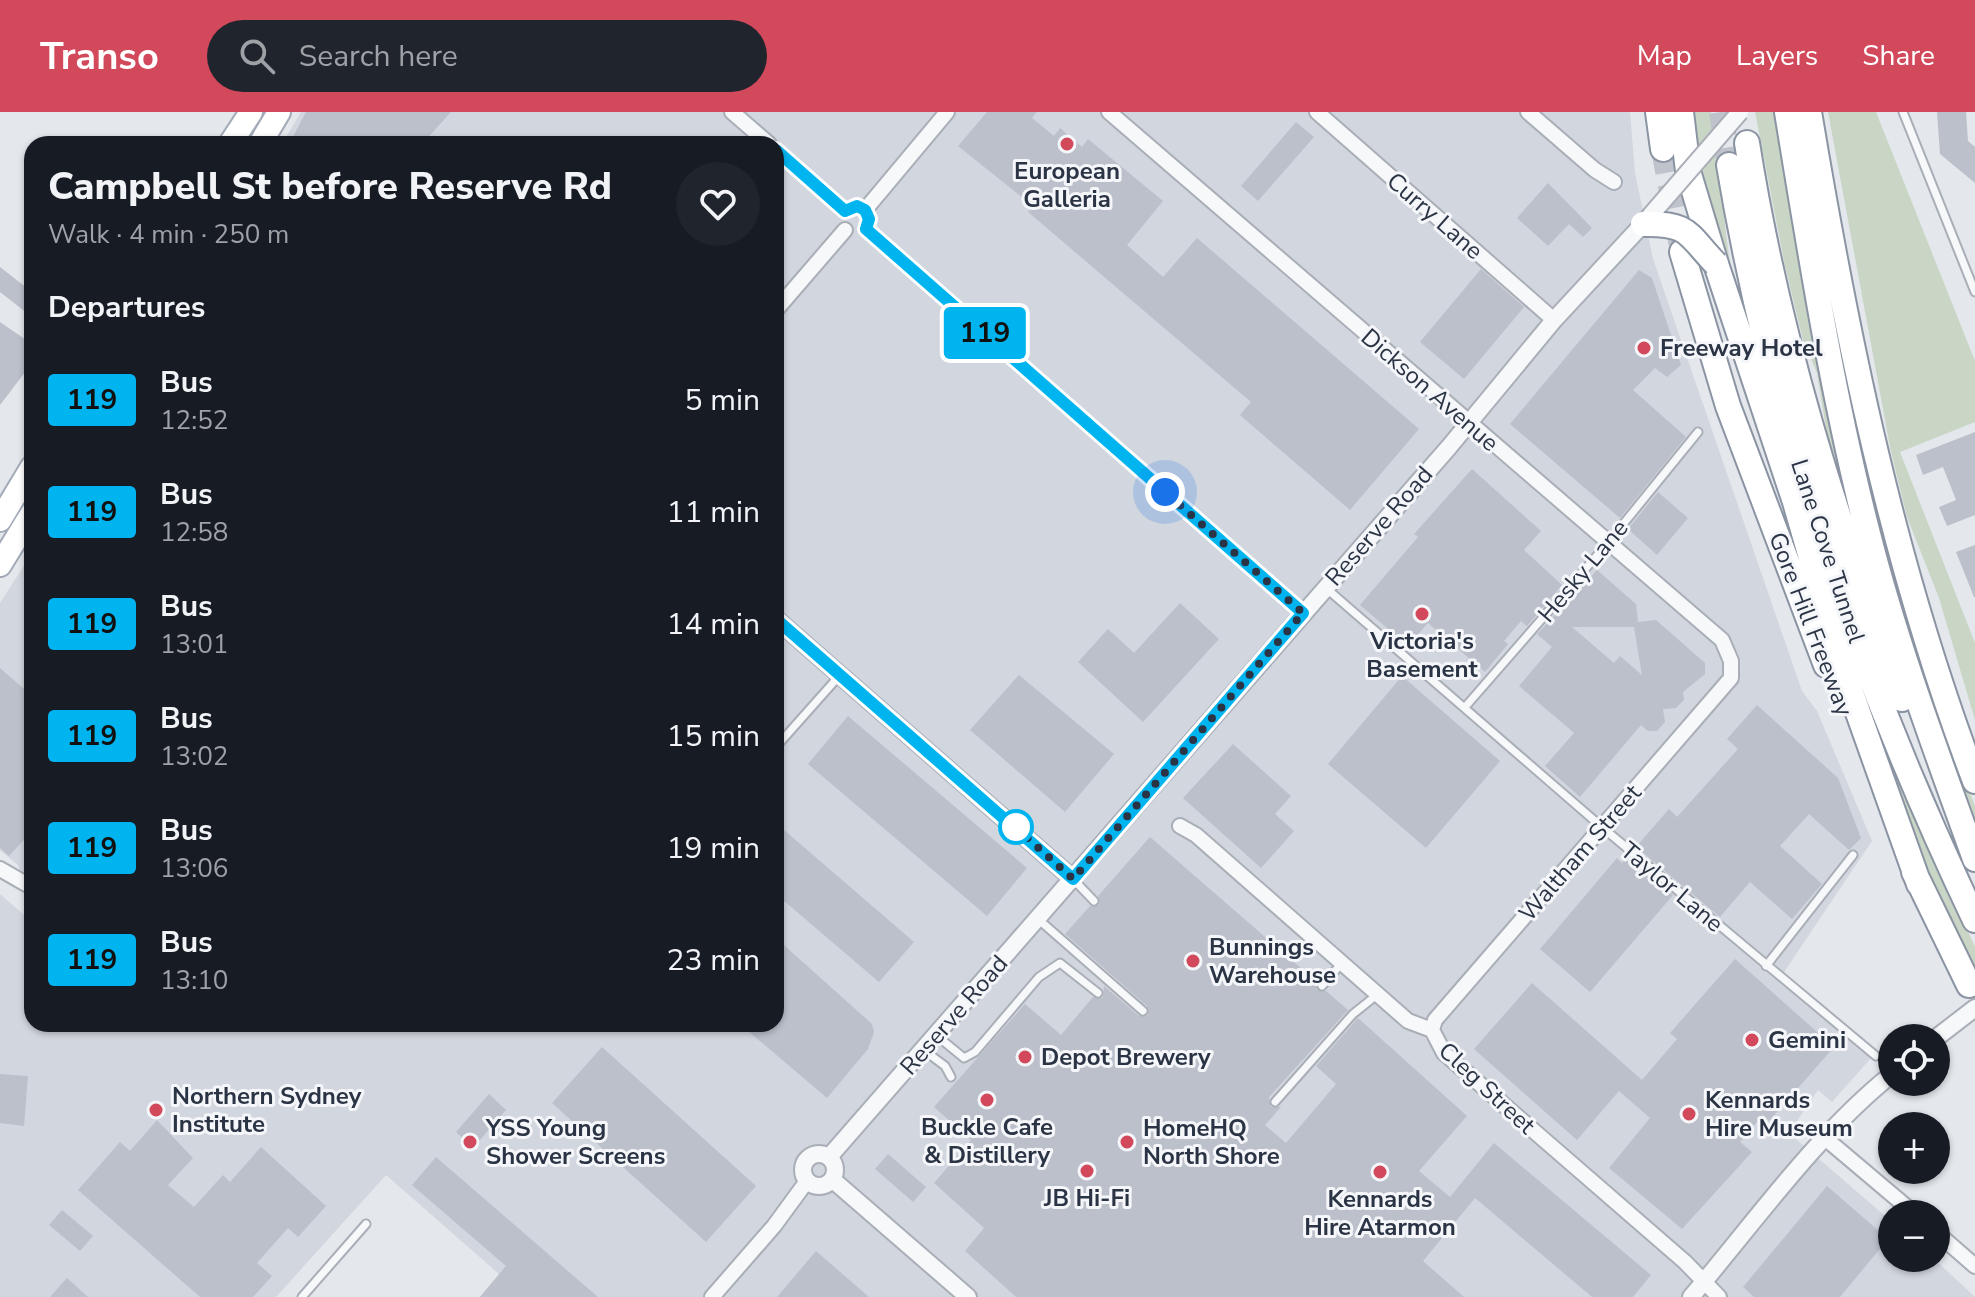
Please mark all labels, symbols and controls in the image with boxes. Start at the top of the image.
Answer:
search box [207,20,767,92]
text: Transo [40,31,159,82]
icon: search [235,34,279,78]
text: Search here [299,36,458,77]
text: Map [1637,37,1692,75]
text: Layers [1736,37,1818,75]
text: Share [1862,37,1935,75]
marker: European Galleria [1058,135,1076,153]
place label: European Galleria [1014,155,1120,215]
text: Campbell St before Reserve Rd [48,161,612,212]
button: heart [676,162,760,246]
street label: Curry Lane [1380,165,1490,267]
text: Walk · 4 min · 250 m [48,217,289,252]
text: Departures [48,287,205,328]
line badge: 119 [939,307,1031,359]
text: 119 [960,314,1010,352]
street label: Dickson Avenue [1354,321,1506,459]
place label: Freeway Hotel [1660,332,1823,364]
marker: Freeway Hotel [1635,339,1653,357]
text: Bus [160,362,213,403]
text: 5 min [685,380,760,421]
text: 119 [67,381,117,419]
text: 12:52 [160,403,228,438]
street label: Lane Cove Tunnel [1783,455,1873,647]
street label: Reserve Road [1318,459,1440,593]
your location [1145,472,1185,512]
text: Bus [160,474,213,515]
text: 11 min [667,492,760,533]
text: 119 [67,493,117,531]
street label: Hesky Lane [1531,513,1635,629]
text: 12:58 [160,515,228,550]
street label: Gore Hill Freeway [1761,528,1861,721]
text: Bus [160,586,213,627]
text: 14 min [667,604,760,645]
text: 119 [67,605,117,643]
marker: Victoria's Basement [1413,605,1431,623]
place label: Victoria's Basement [1366,625,1479,685]
text: 13:01 [160,627,228,662]
text: Bus [160,698,213,739]
text: 15 min [667,716,760,757]
text: 119 [67,717,117,755]
text: 13:02 [160,739,228,774]
street label: Waltham Street [1512,777,1649,928]
text: Bus [160,810,213,851]
unlabelled marker [999,810,1033,844]
text: 19 min [667,828,760,869]
text: 119 [67,829,117,867]
street label: Taylor Lane [1614,835,1730,939]
text: 13:06 [160,851,228,886]
text: Bus [160,922,213,963]
place label: Bunnings Warehouse [1209,931,1336,991]
text: 23 min [667,940,760,981]
text: 119 [67,941,117,979]
street label: Reserve Road [893,948,1015,1082]
marker: Bunnings Warehouse [1184,952,1202,970]
text: 13:10 [160,963,228,998]
place label: Gemini [1768,1024,1846,1056]
map controls [1878,1024,1950,1272]
button: locate [1878,1024,1950,1096]
marker: Gemini [1743,1031,1761,1049]
street label: Cleg Street [1432,1035,1543,1142]
place label: Depot Brewery [1041,1041,1211,1073]
marker: Depot Brewery [1016,1048,1034,1066]
place label: Northern Sydney Institute [172,1080,362,1140]
place label: Kennards Hire Museum [1705,1084,1853,1144]
marker: Buckle Cafe & Distillery [978,1091,996,1109]
marker: Northern Sydney Institute [147,1101,165,1119]
marker: Kennards Hire Museum [1680,1105,1698,1123]
place label: Buckle Cafe & Distillery [921,1111,1053,1171]
place label: YSS Young Shower Screens [485,1112,665,1172]
place label: HomeHQ North Shore [1143,1112,1280,1172]
button: + [1878,1112,1950,1184]
marker: YSS Young Shower Screens [461,1133,479,1151]
marker: HomeHQ North Shore [1118,1133,1136,1151]
marker: JB Hi-Fi [1078,1162,1096,1180]
marker: Kennards Hire Atarmon [1371,1163,1389,1181]
place label: JB Hi-Fi [1043,1182,1130,1214]
place label: Kennards Hire Atarmon [1304,1183,1456,1243]
button: − [1878,1200,1950,1272]

